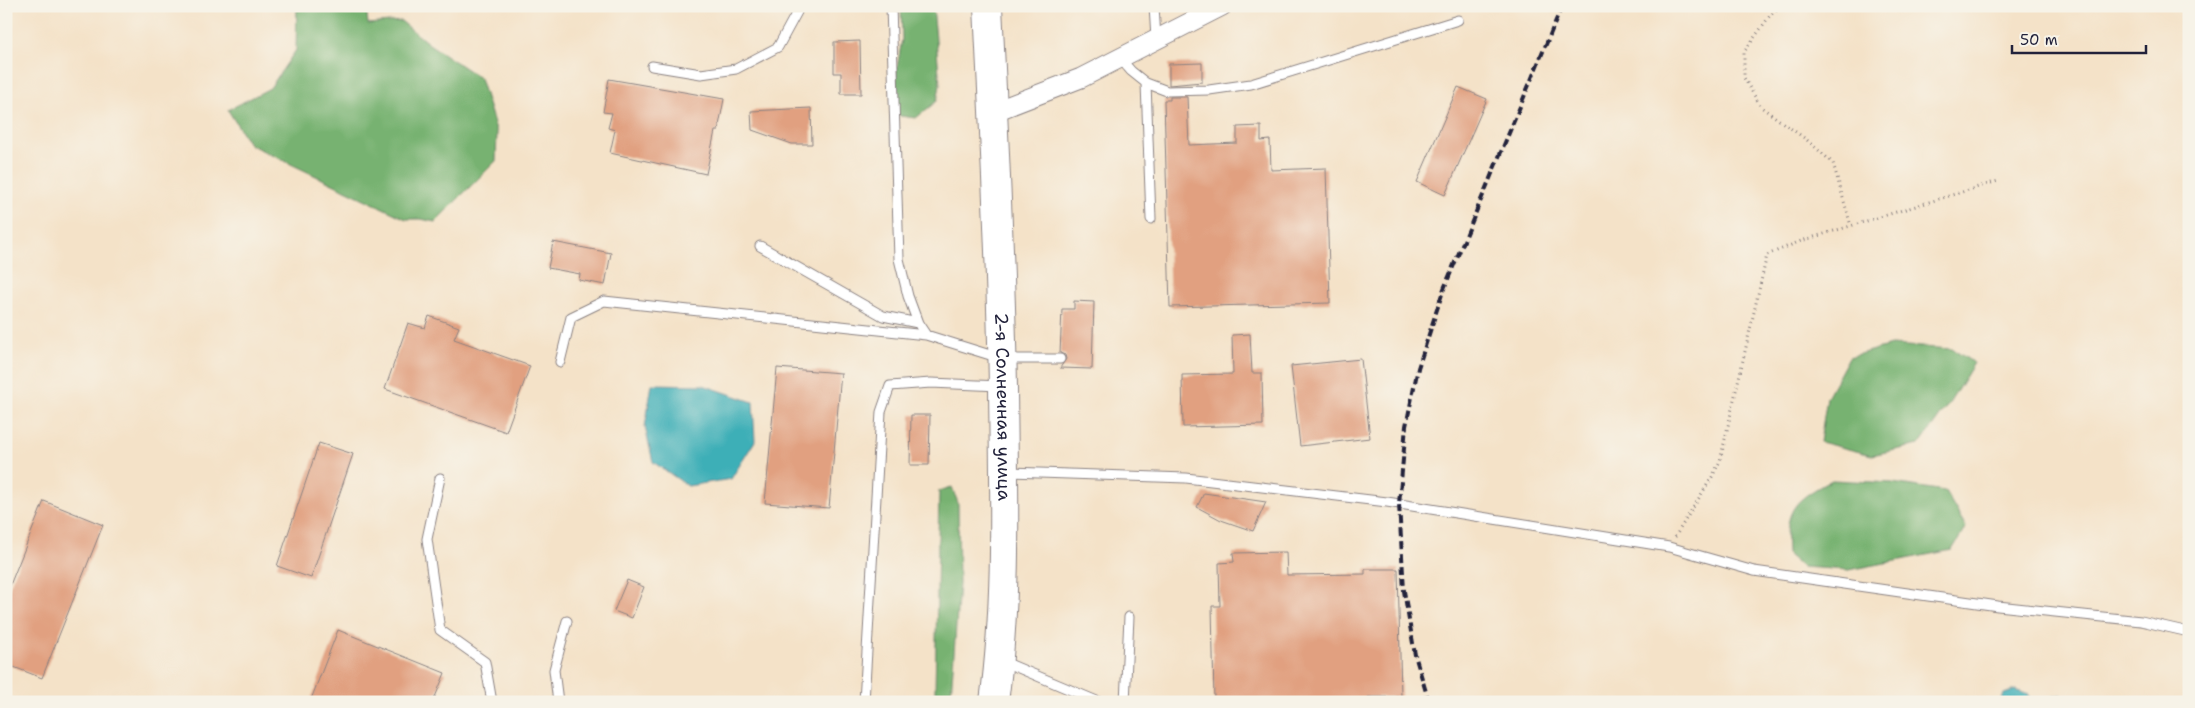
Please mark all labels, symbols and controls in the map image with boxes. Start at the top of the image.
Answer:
scale bar [2012,22,2146,54]
text: 50 m [2020,30,2058,50]
street label: 2-я Солнечная улица [989,312,1016,501]

